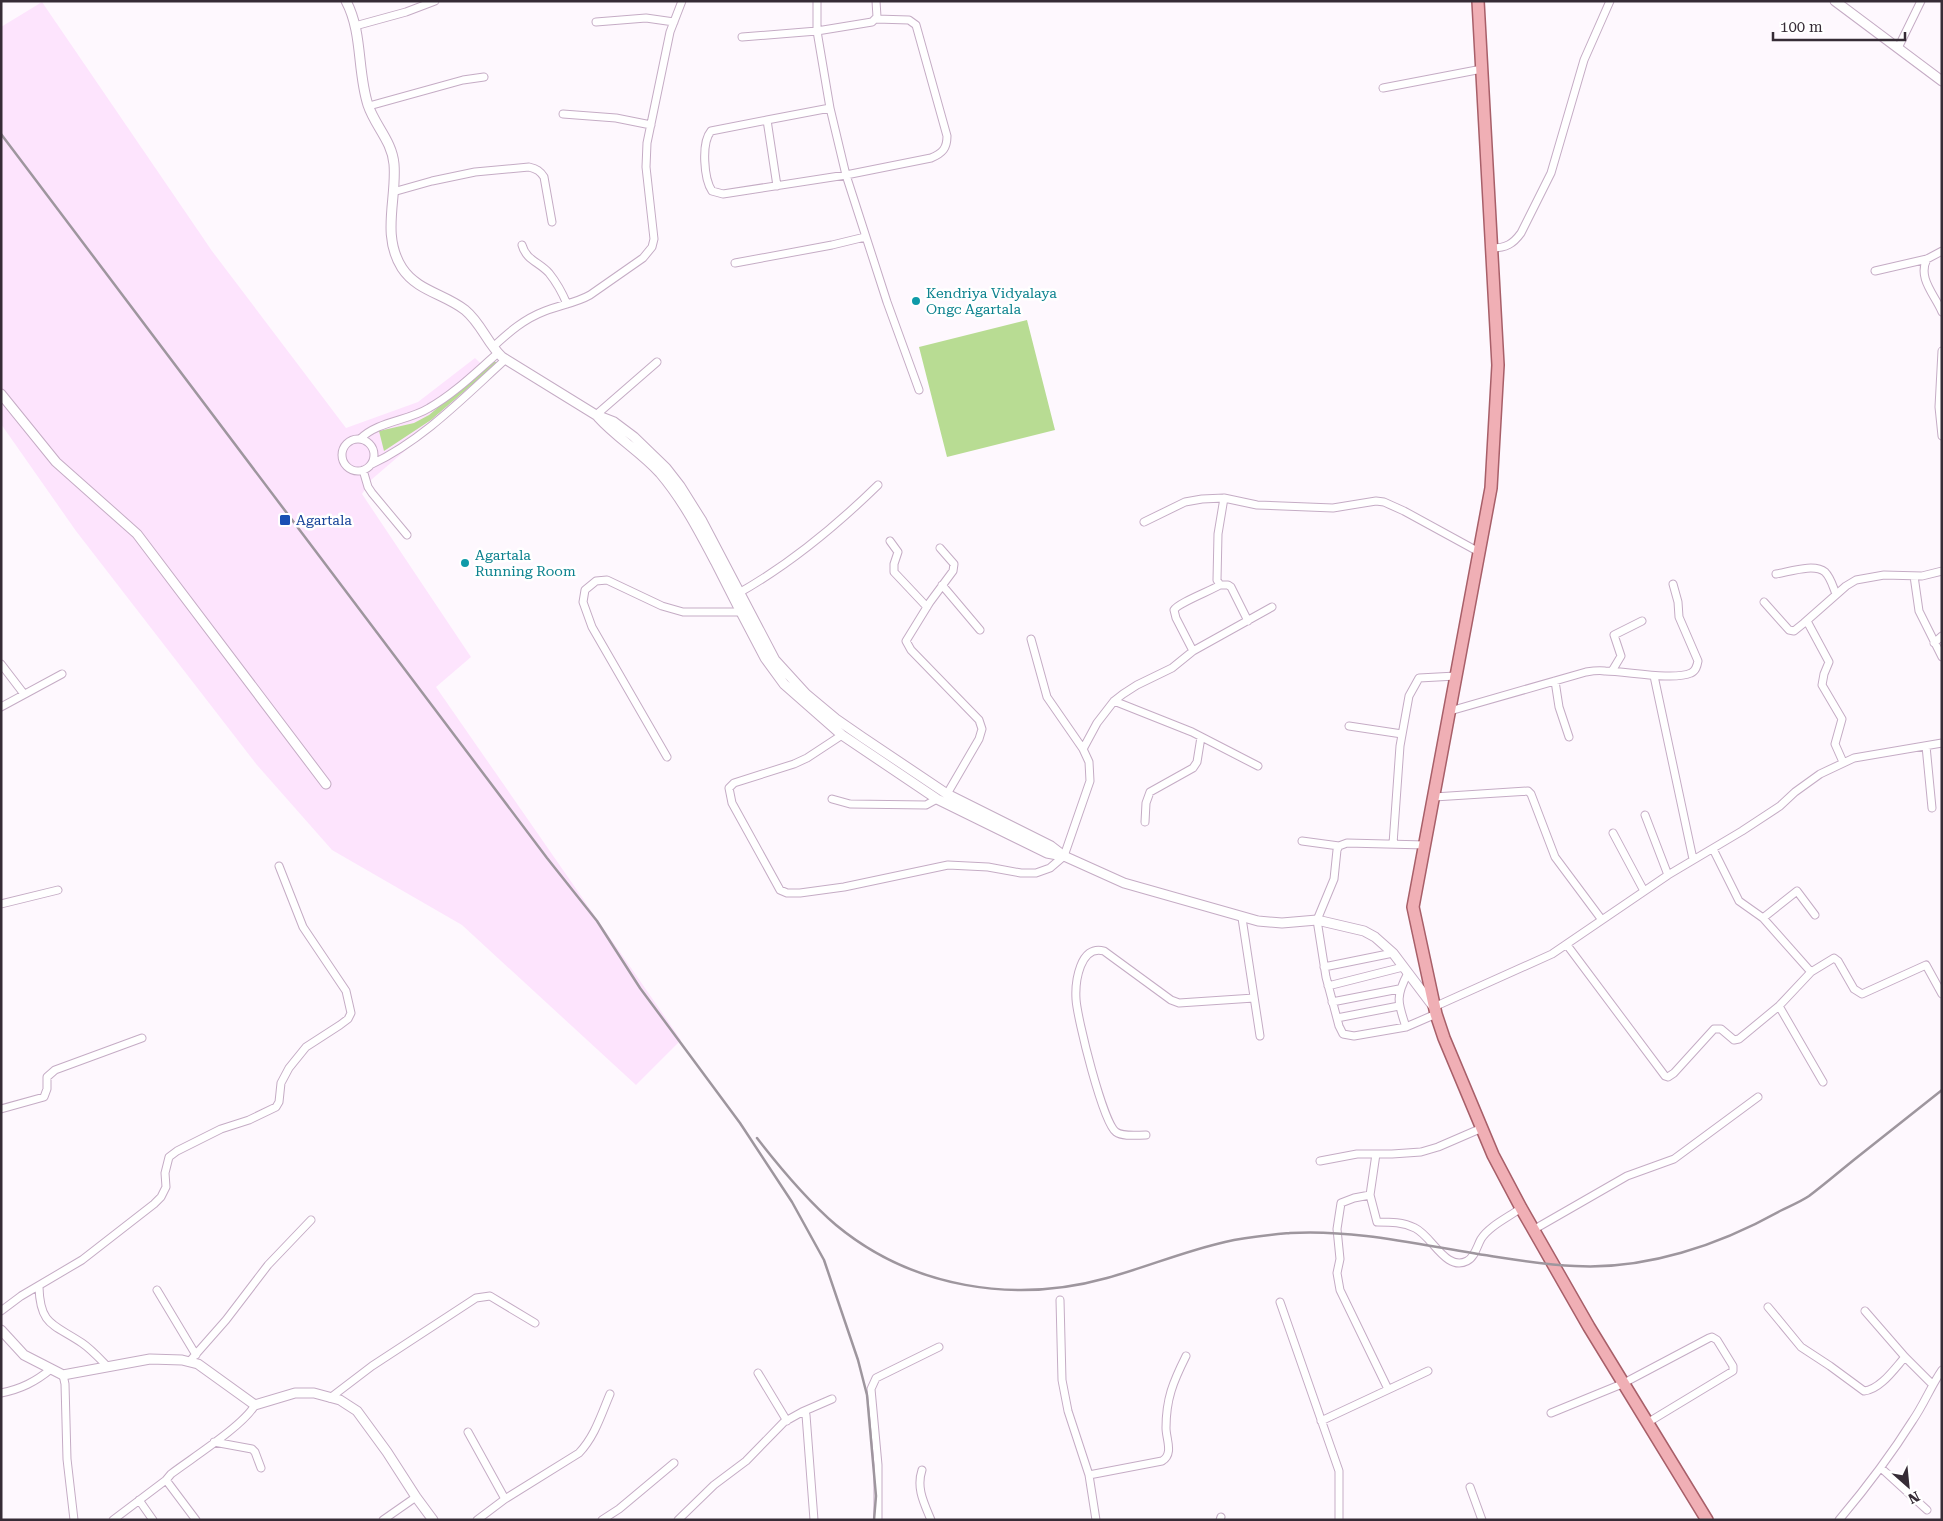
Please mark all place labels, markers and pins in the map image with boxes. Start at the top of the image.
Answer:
place label: Kendriya Vidyalaya Ongc Agartala [926,285,1057,317]
marker: Kendriya Vidyalaya Ongc Agartala [910,295,922,307]
place label: Agartala [296,512,352,528]
marker: Agartala [278,513,292,527]
place label: Agartala Running Room [475,547,576,579]
marker: Agartala Running Room [459,557,471,569]

